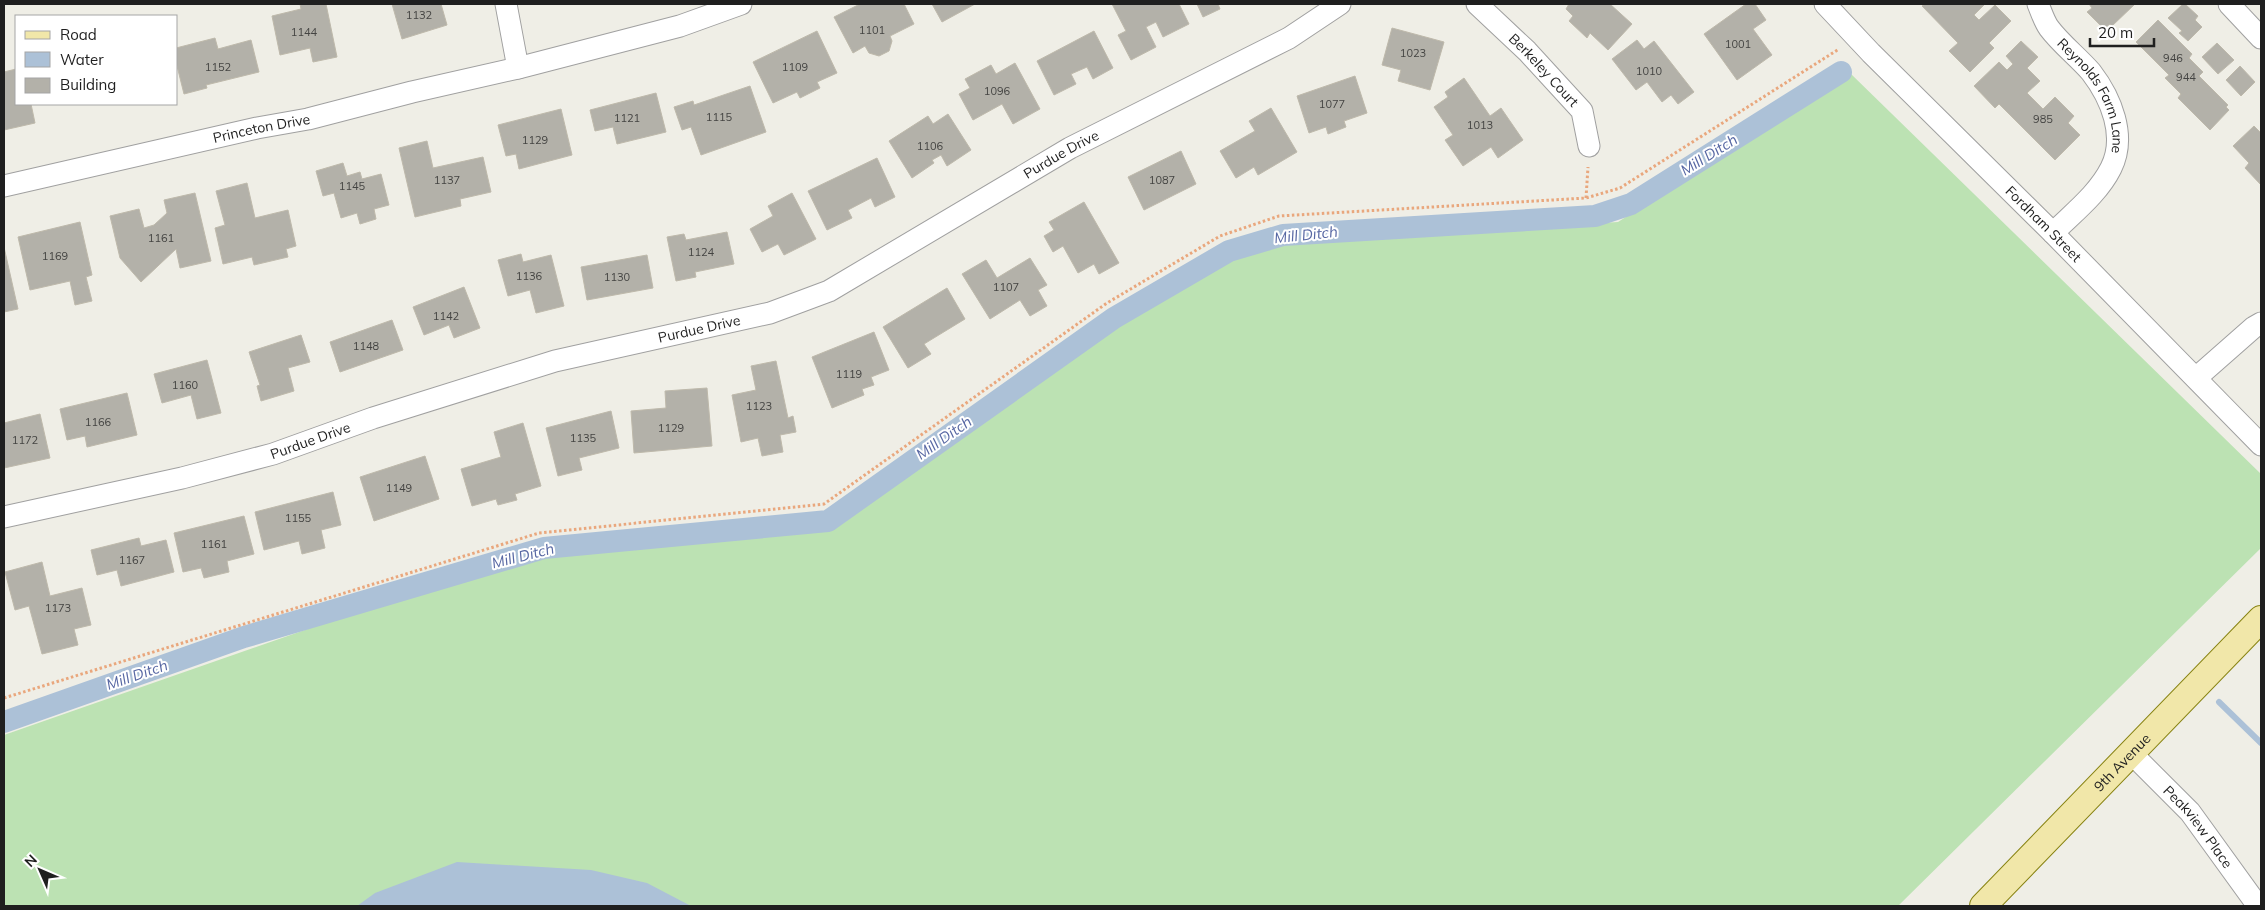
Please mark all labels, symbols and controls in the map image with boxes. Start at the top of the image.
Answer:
house number: 1132 [406,8,433,22]
legend [15,15,178,105]
scale bar [2090,15,2154,47]
house number: 1101 [859,23,885,37]
text: 20 m [2098,23,2133,42]
text: Road [60,25,97,44]
house number: 1144 [291,25,318,39]
street label: Berkeley Court [1505,29,1583,111]
street label: Reynolds Farm Lane [2053,34,2127,155]
house number: 1001 [1725,37,1751,51]
house number: 1023 [1400,46,1426,60]
text: Water [60,50,104,69]
house number: 946 [2163,51,2183,65]
house number: 1152 [205,60,232,74]
house number: 1109 [782,60,808,74]
house number: 1010 [1636,64,1663,78]
house number: 944 [2176,70,2196,84]
text: Building [60,75,116,94]
house number: 1096 [984,84,1011,98]
house number: 1077 [1319,97,1345,111]
street label: Princeton Drive [211,110,312,147]
house number: 1115 [706,110,733,124]
house number: 1121 [614,111,640,125]
house number: 985 [2033,112,2053,126]
house number: 1013 [1467,118,1493,132]
street label: Purdue Drive [1020,126,1102,183]
water label: Mill Ditch [1677,130,1741,180]
house number: 1129 [522,133,548,147]
house number: 1106 [917,139,944,153]
house number: 1137 [434,173,460,187]
house number: 1087 [1149,173,1175,187]
house number: 1145 [339,179,366,193]
street label: Fordham Street [2002,182,2085,266]
water label: Mill Ditch [1273,222,1339,247]
house number: 1161 [148,231,174,245]
house number: 1124 [688,245,715,259]
house number: 1169 [42,249,68,263]
house number: 1136 [516,269,543,283]
house number: 1130 [604,270,631,284]
house number: 1107 [993,280,1019,294]
house number: 1142 [433,309,460,323]
street label: Purdue Drive [656,311,742,347]
house number: 1148 [353,339,380,353]
house number: 1119 [836,367,862,381]
house number: 1160 [172,378,199,392]
house number: 1123 [746,399,772,413]
water label: Mill Ditch [912,411,975,464]
house number: 1166 [85,415,112,429]
street label: Purdue Drive [268,418,353,463]
house number: 1129 [658,421,684,435]
house number: 1135 [570,431,597,445]
house number: 1172 [12,433,39,447]
house number: 1149 [386,481,412,495]
house number: 1155 [285,511,312,525]
house number: 1161 [201,537,227,551]
water label: Mill Ditch [490,539,556,572]
house number: 1167 [119,553,145,567]
house number: 1173 [45,601,71,615]
water label: Mill Ditch [104,655,170,694]
street label: 9th Avenue [2090,730,2154,795]
street label: Peakview Place [2160,782,2237,872]
north arrow [15,845,65,895]
text: N [21,851,41,871]

